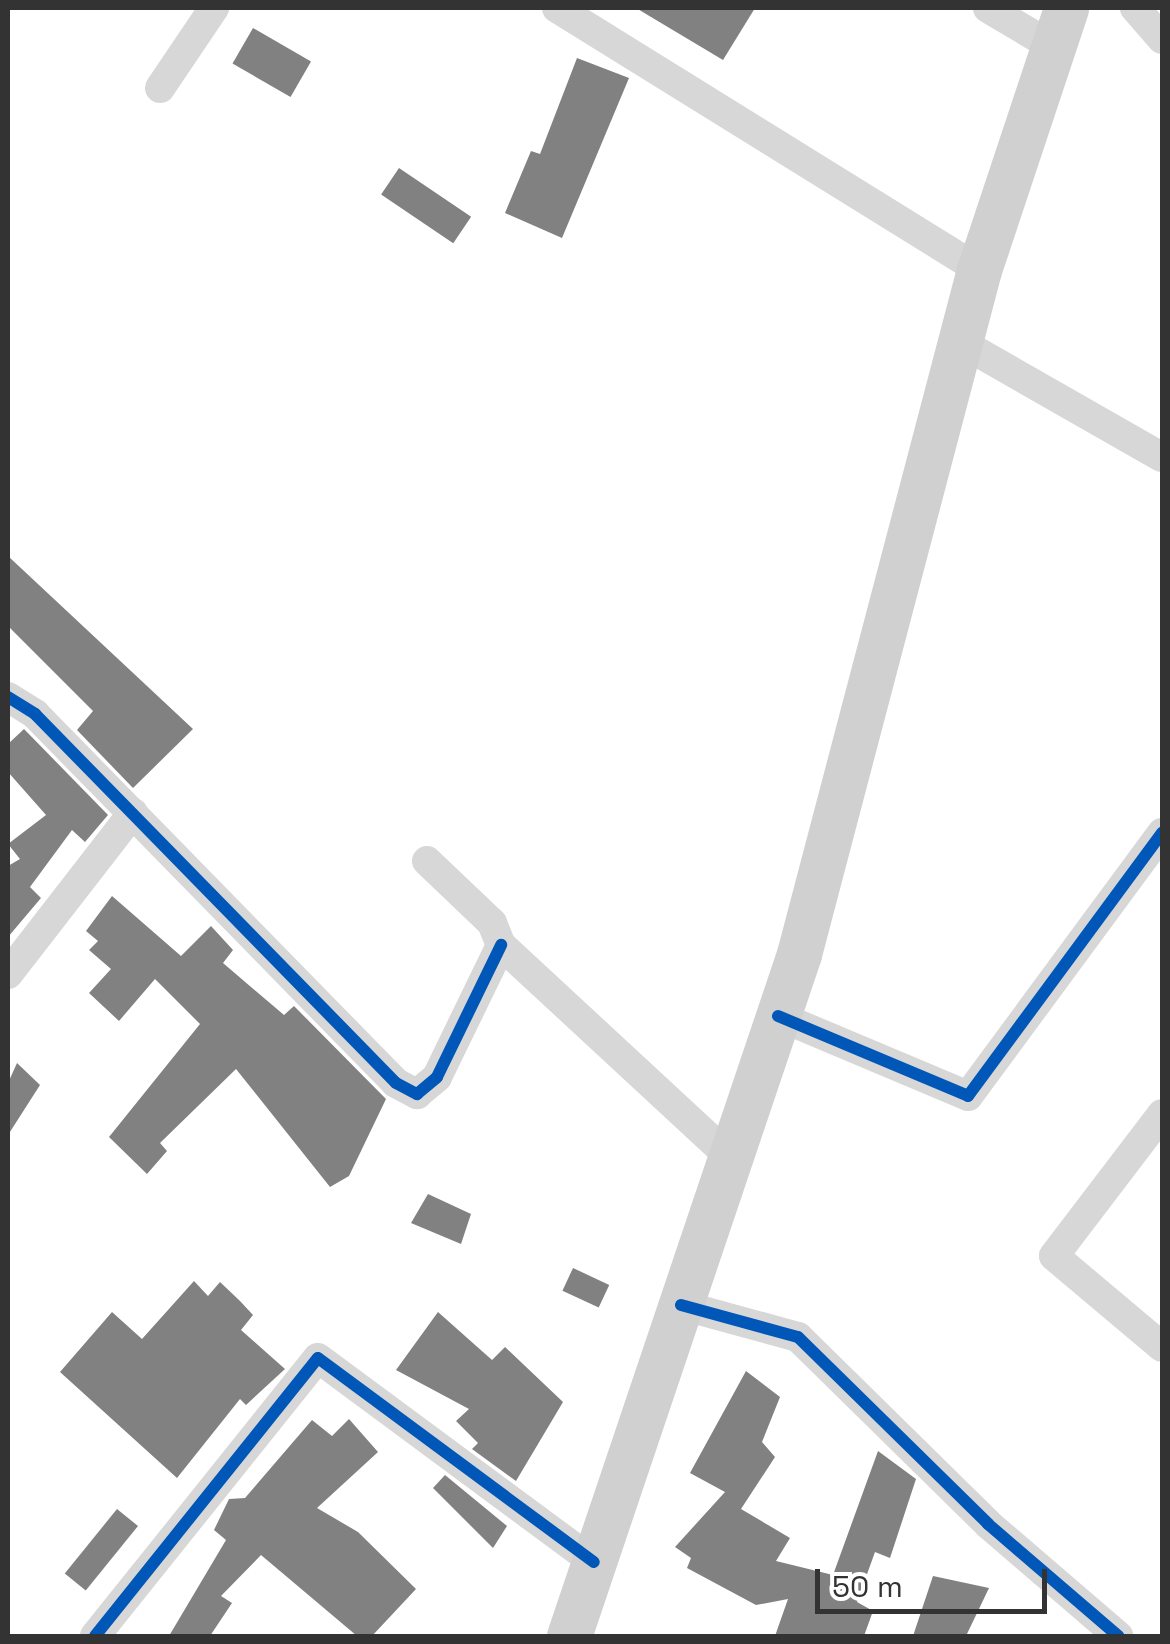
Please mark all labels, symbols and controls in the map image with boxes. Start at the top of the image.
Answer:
scale bar [820,1549,1052,1611]
text: 50 m [832,1567,903,1606]

